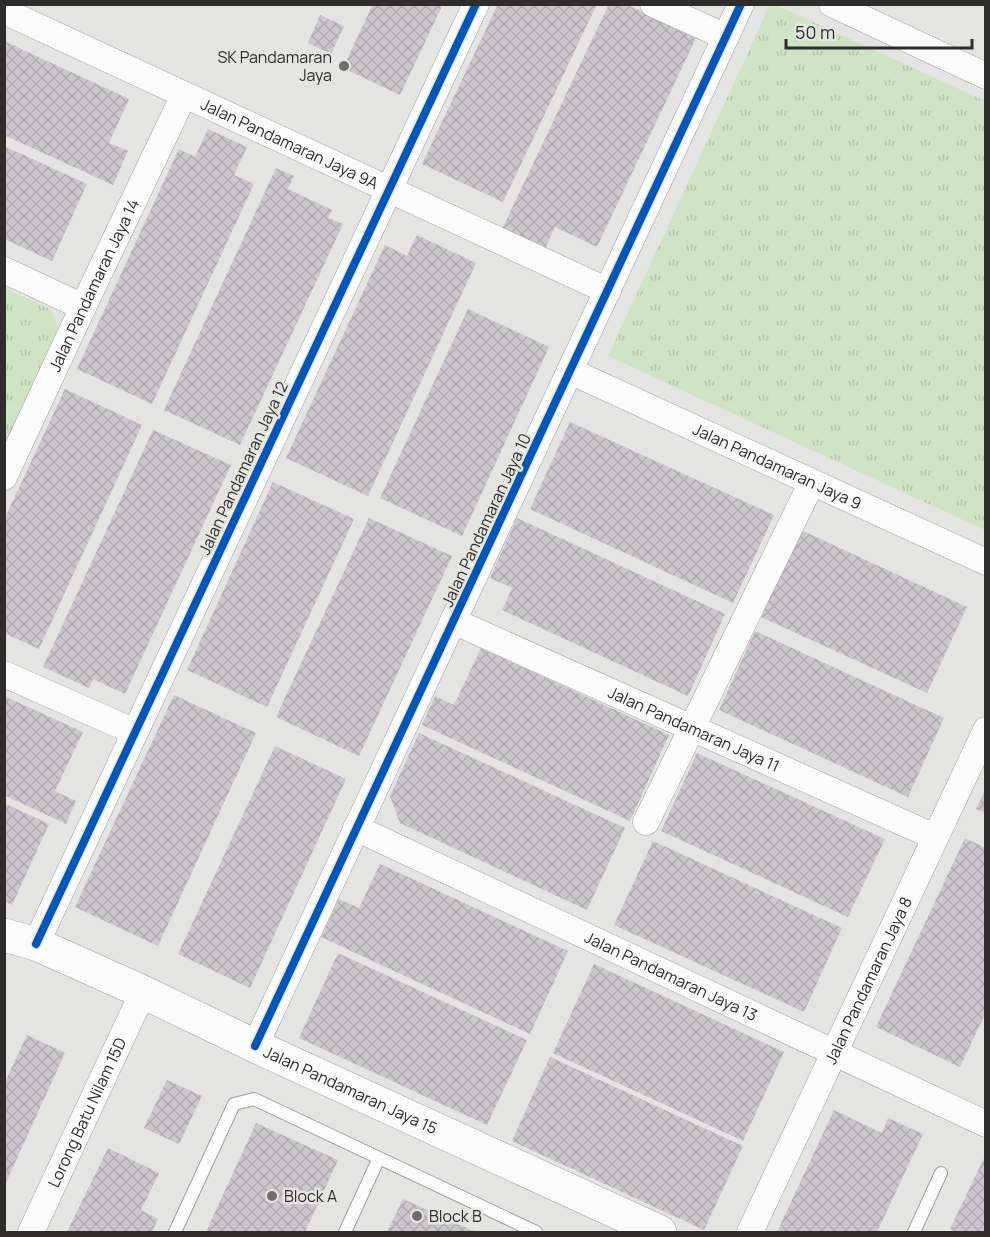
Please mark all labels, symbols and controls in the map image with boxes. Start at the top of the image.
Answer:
scale bar [786,12,972,50]
text: 50 m [795,20,835,44]
place label: SK Pandamaran Jaya [217,46,332,86]
marker: SK Pandamaran Jaya [337,59,351,73]
street label: Jalan Pandamaran Jaya 9A [197,93,382,194]
street label: Jalan Pandamaran Jaya 14 [44,195,144,375]
street label: Jalan Pandamaran Jaya 12 [193,378,293,558]
street label: Jalan Pandamaran Jaya 9 [689,418,865,514]
street label: Jalan Pandamaran Jaya 10 [436,430,536,610]
street label: Jalan Pandamaran Jaya 11 [605,681,783,777]
street label: Jalan Pandamaran Jaya 8 [819,893,917,1068]
street label: Jalan Pandamaran Jaya 13 [581,926,761,1026]
street label: Lorong Batu Nilam 15D [42,1034,131,1191]
street label: Jalan Pandamaran Jaya 15 [260,1040,441,1139]
place label: Block A [284,1185,337,1207]
marker: Block A [265,1189,279,1203]
place label: Block B [429,1205,482,1227]
marker: Block B [410,1209,424,1223]

